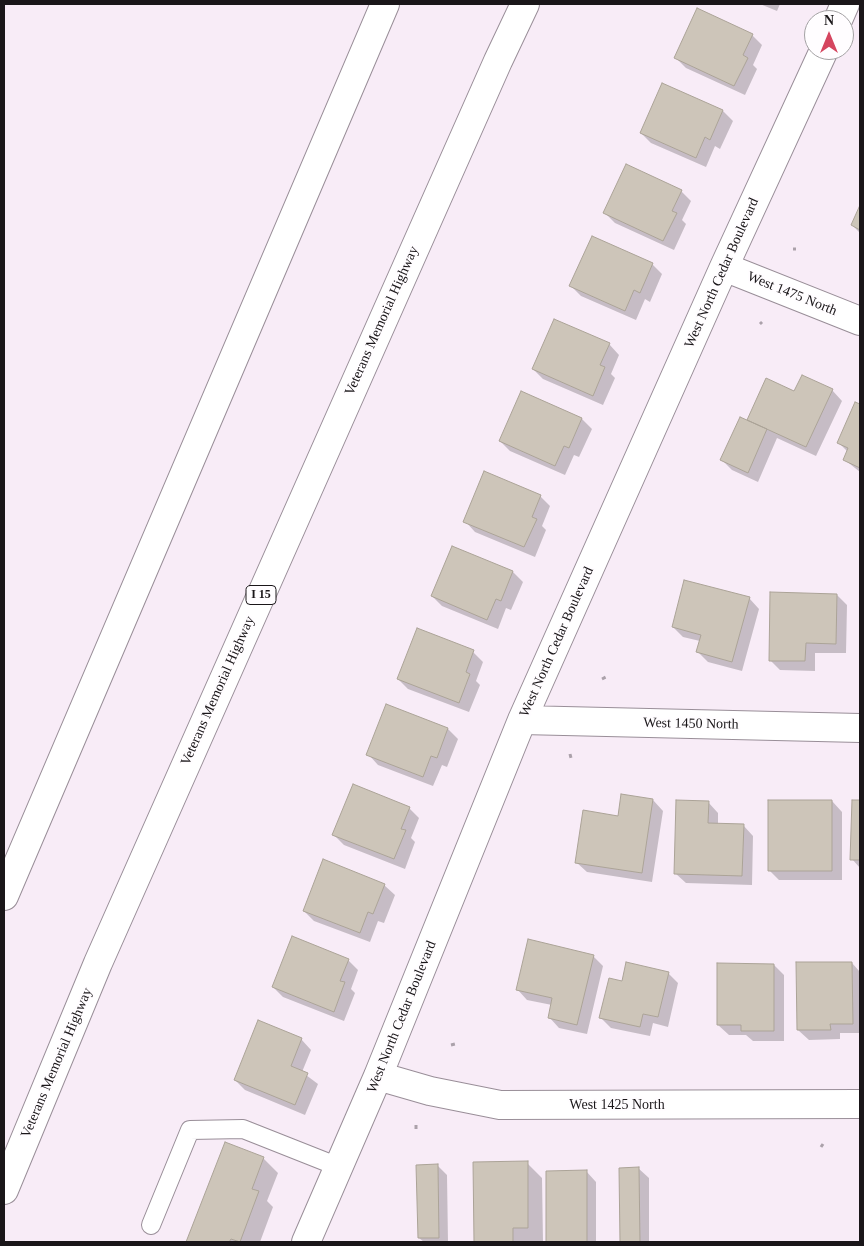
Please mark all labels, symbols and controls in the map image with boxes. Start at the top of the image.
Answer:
north arrow [804,10,854,60]
text: N [824,13,834,28]
street label: West North Cedar Boulevard [681,195,763,351]
street label: Veterans Memorial Highway [341,244,423,398]
street label: West 1475 North [745,268,839,320]
street label: West North Cedar Boulevard [516,564,598,720]
road number: I 15 [246,586,276,604]
street label: Veterans Memorial Highway [177,614,259,768]
street label: West 1450 North [643,715,739,733]
street label: West North Cedar Boulevard [364,938,440,1096]
street label: Veterans Memorial Highway [18,985,96,1141]
street label: West 1425 North [569,1097,665,1113]

